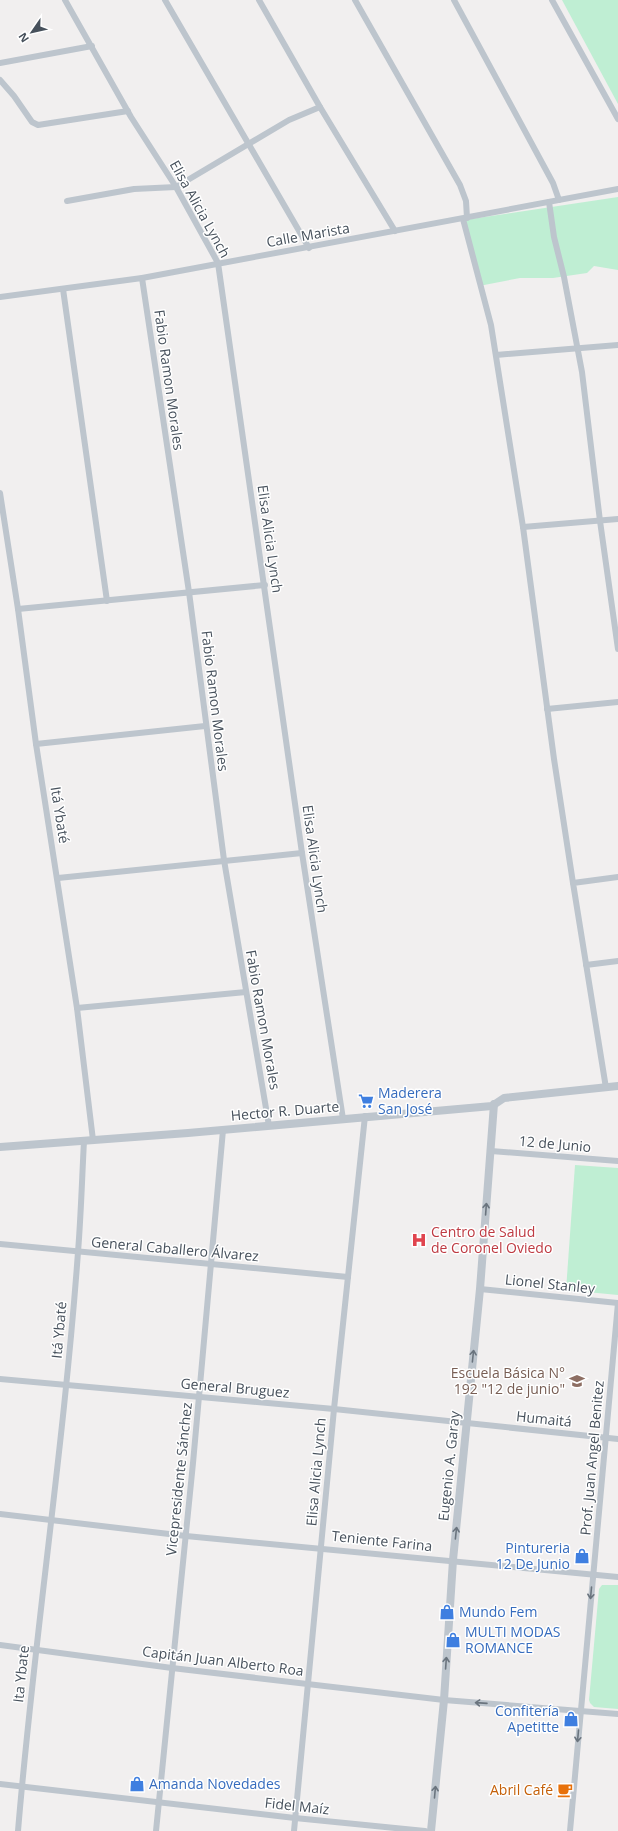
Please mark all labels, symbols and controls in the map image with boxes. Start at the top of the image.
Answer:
north arrow [12,12,52,52]
text: N [15,30,32,46]
street label: Elisa Alicia Lynch [166,157,235,261]
street label: Calle Marista [265,218,351,251]
street label: Fabio Ramon Morales [150,308,189,452]
street label: Elisa Alicia Lynch [254,484,287,594]
street label: Fabio Ramon Morales [197,629,234,773]
street label: Itá Ybaté [47,785,74,845]
street label: Elisa Alicia Lynch [299,804,332,914]
street label: Fabio Ramon Morales [242,948,285,1092]
place label: Maderera San José [378,1083,442,1118]
supermarket icon: Maderera San José [357,1092,375,1110]
street label: Hector R. Duarte [230,1096,340,1125]
street label: 12 de Junio [518,1131,592,1156]
one-way arrow [483,1202,490,1215]
place label: Centro de Salud de Coronel Oviedo [431,1222,552,1257]
hospital icon: Centro de Salud de Coronel Oviedo [410,1231,428,1249]
street label: General Caballero Álvarez [90,1232,260,1265]
street label: Lionel Stanley [504,1269,597,1298]
street label: Itá Ybaté [47,1300,70,1359]
one-way arrow [470,1350,477,1363]
place label: Escuela Básica N° 192 "12 de junio" [451,1363,565,1398]
school or university icon: Escuela Básica N° 192 "12 de junio" [568,1372,586,1390]
street label: General Bruguez [180,1373,291,1402]
street label: Prof. Juan Angel Benitez [575,1379,608,1536]
street label: Vicepresidente Sánchez [161,1401,196,1557]
street label: Humaitá [515,1406,573,1431]
street label: Eugenio A. Garay [433,1409,464,1522]
street label: Elisa Alicia Lynch [301,1417,330,1527]
street label: Teniente Farina [331,1526,433,1555]
one-way arrow [452,1527,460,1540]
place label: Pintureria 12 De Junio [496,1538,570,1573]
shop icon: Pintureria 12 De Junio [573,1547,591,1565]
one-way arrow [588,1586,595,1599]
place label: Mundo Fem [459,1602,537,1621]
shop icon: Mundo Fem [438,1603,456,1621]
place label: MULTI MODAS ROMANCE [465,1622,561,1657]
shop icon: MULTI MODAS ROMANCE [444,1631,462,1649]
street label: Capitán Juan Alberto Roa [141,1641,305,1680]
street label: Ita Ybate [8,1644,33,1703]
one-way arrow [443,1657,450,1670]
one-way arrow [475,1699,488,1706]
place label: Confitería Apetitte [495,1701,559,1736]
shop icon: Confitería Apetitte [562,1710,580,1728]
one-way arrow [575,1729,582,1742]
place label: Amanda Novedades [149,1774,281,1793]
shop icon: Amanda Novedades [128,1775,146,1793]
place label: Abril Café [490,1780,553,1799]
cafe icon: Abril Café [556,1781,574,1799]
one-way arrow [431,1786,439,1799]
street label: Fidel Maíz [264,1793,331,1818]

